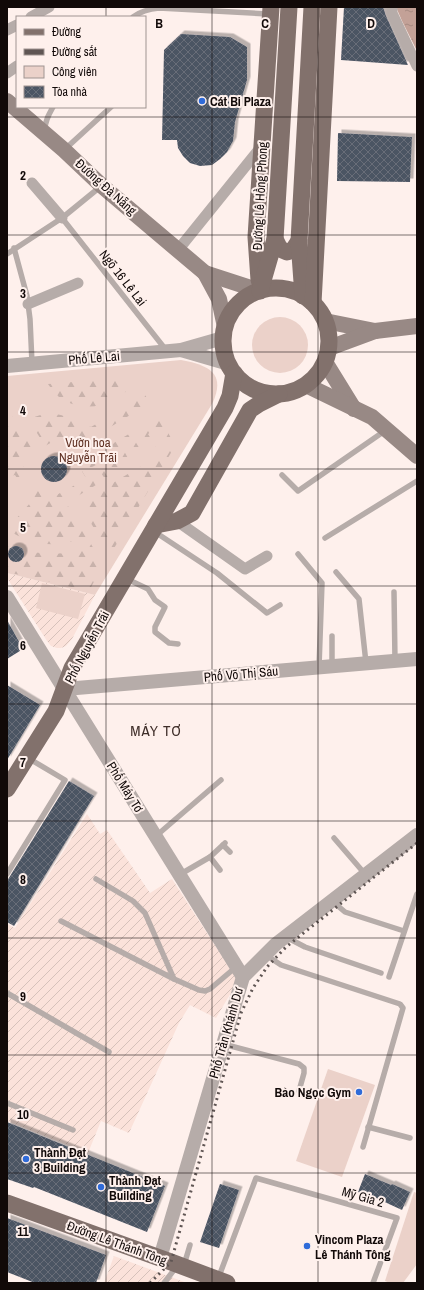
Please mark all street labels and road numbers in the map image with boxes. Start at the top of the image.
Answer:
street label: Đường Lê Hồng Phong [249,141,271,251]
street label: Đường Đà Nẵng [72,155,140,219]
street label: Ngõ 16 Lê Lai [96,246,150,310]
street label: Phố Lê Lai [68,347,120,369]
street label: Phố Nguyễn Trãi [61,608,113,686]
street label: Phố Võ Thị Sáu [203,662,279,686]
street label: Phố Máy Tơ [103,759,147,815]
street label: Phố Trần Khánh Dư [205,985,247,1080]
street label: Mỹ Gia 2 [340,1183,386,1211]
street label: Đường Lê Thánh Tông [65,1217,169,1269]

